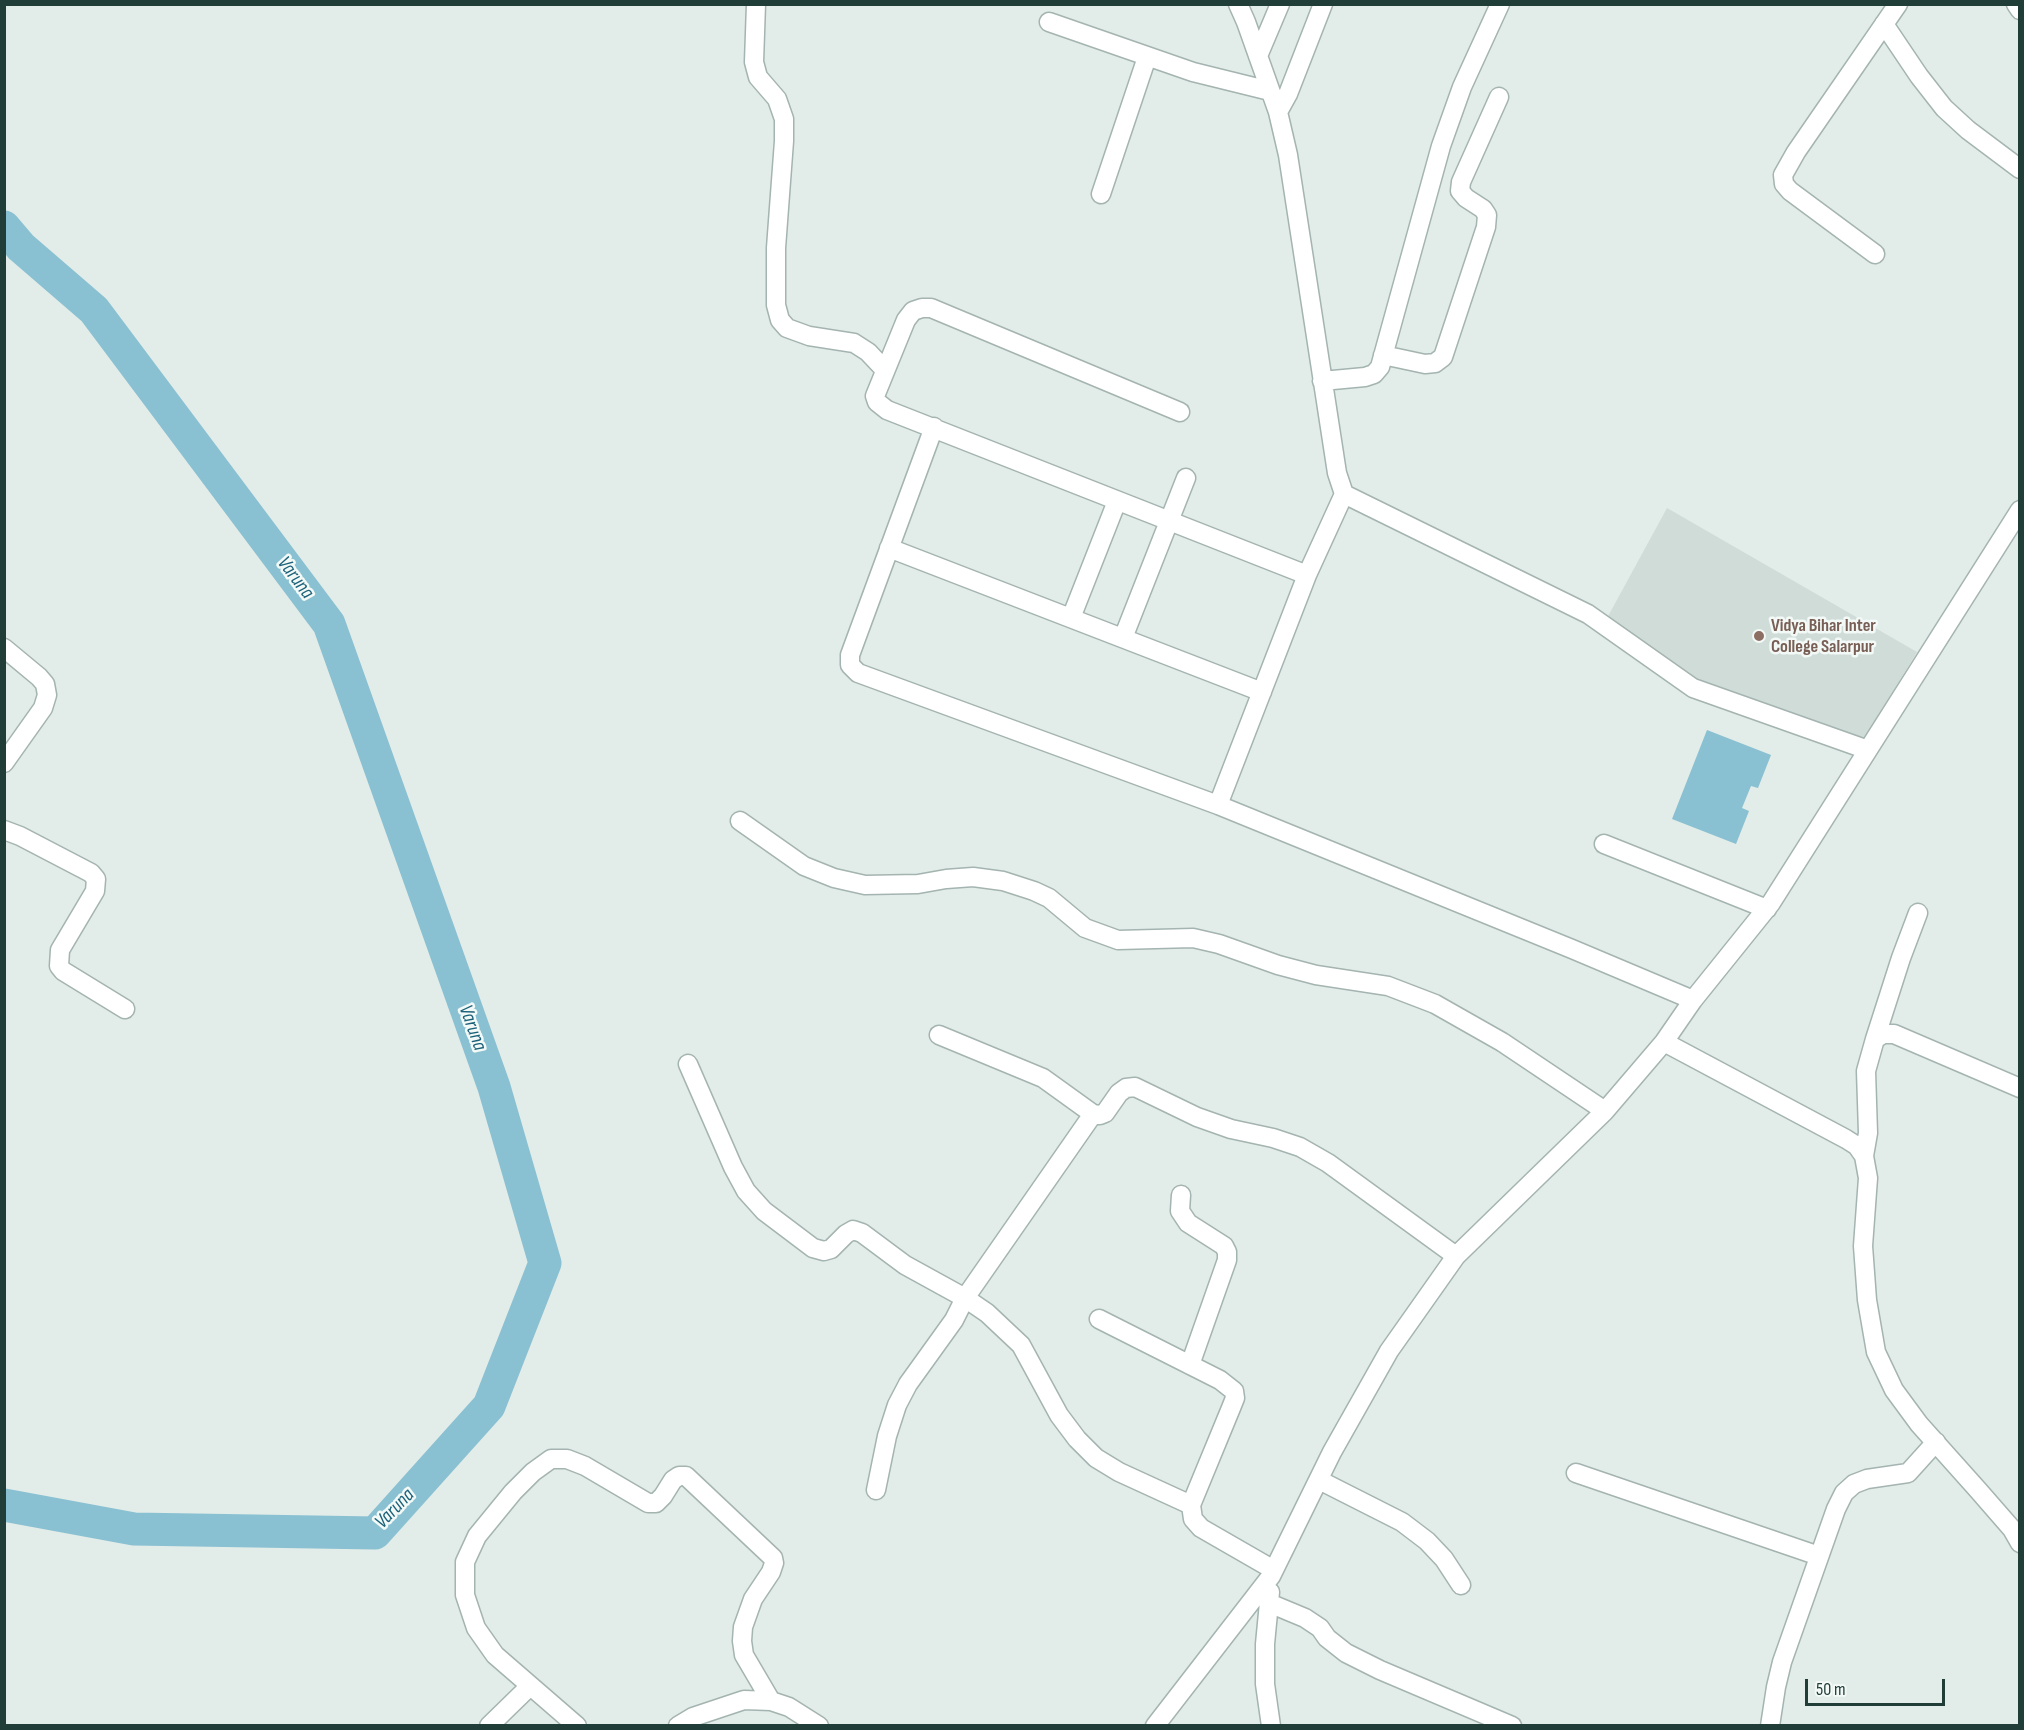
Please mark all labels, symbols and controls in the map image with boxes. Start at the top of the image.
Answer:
water label: Varuna [271,552,319,604]
place label: Vidya Bihar Inter College Salarpur [1771,615,1876,658]
marker: Vidya Bihar Inter College Salarpur [1752,629,1766,643]
water label: Varuna [453,1002,491,1054]
water label: Varuna [370,1484,420,1534]
scale bar [1808,1667,1948,1705]
text: 50 m [1816,1679,1846,1700]

